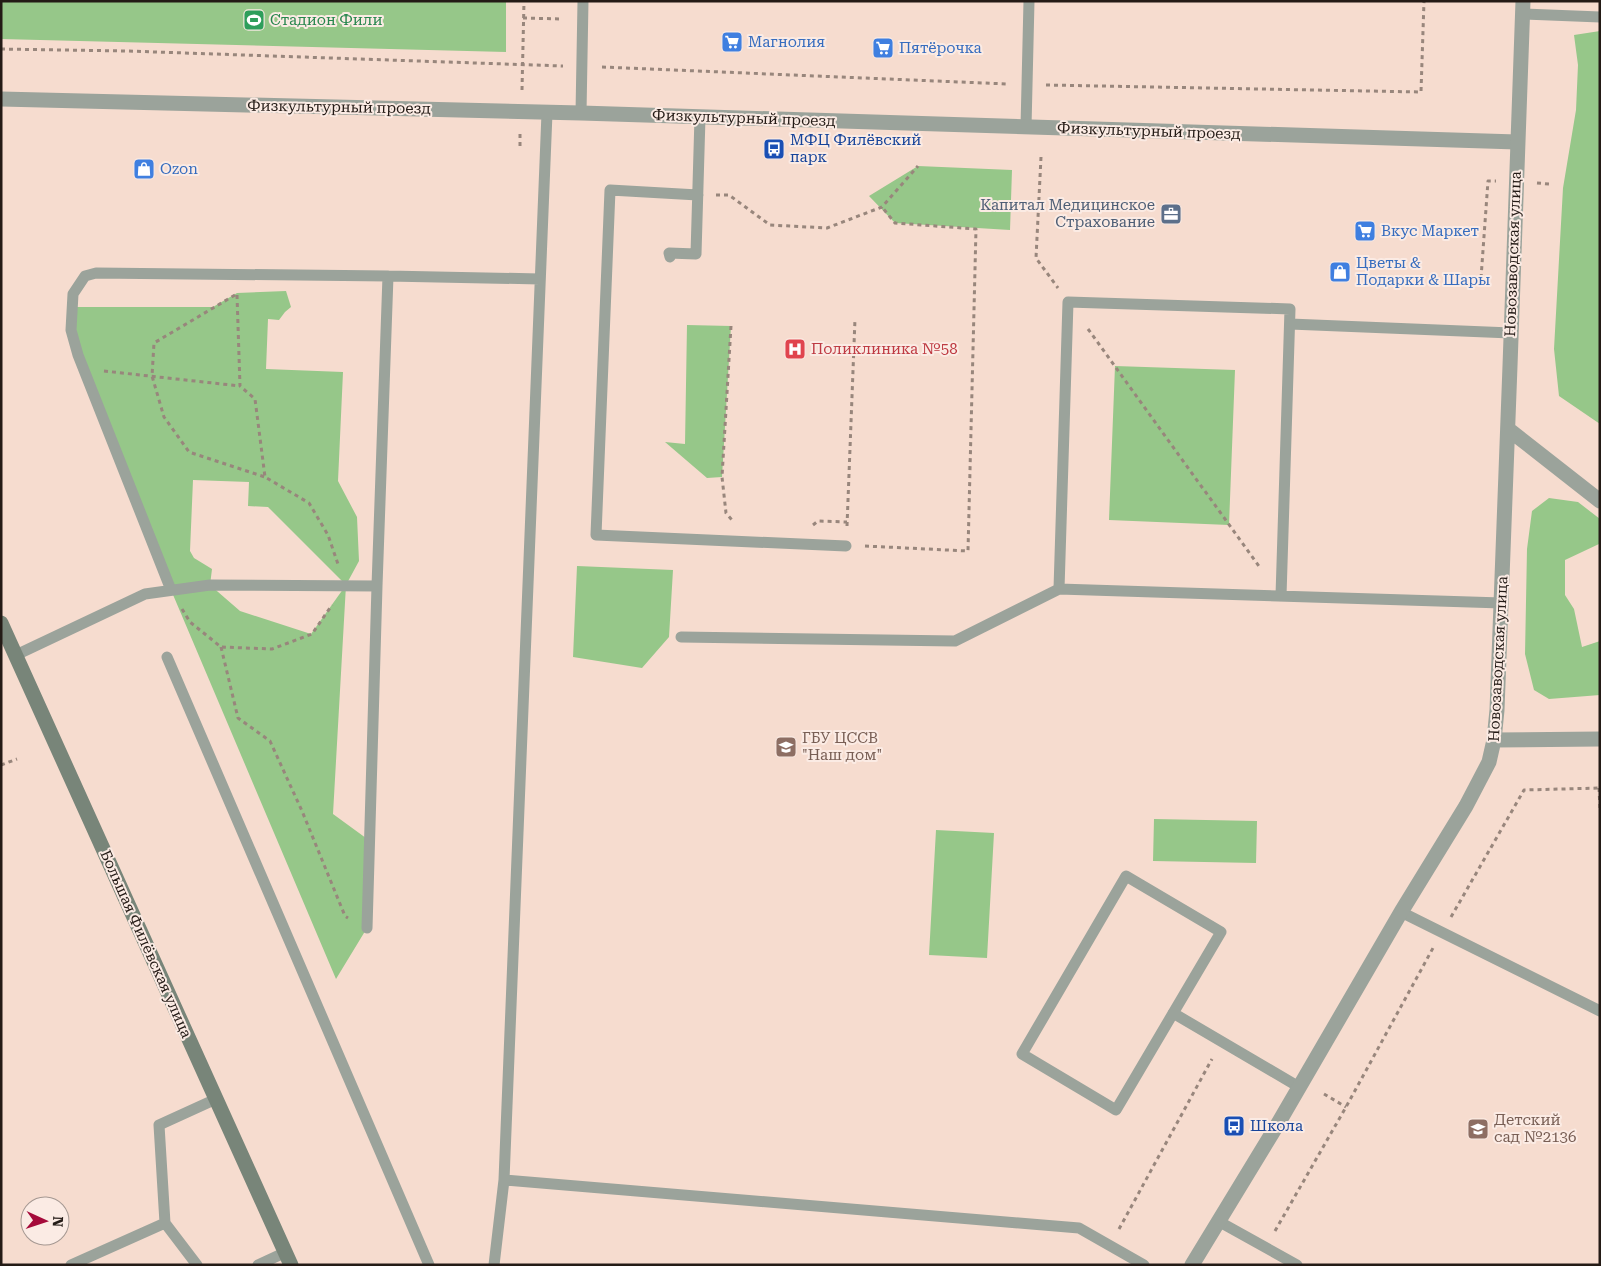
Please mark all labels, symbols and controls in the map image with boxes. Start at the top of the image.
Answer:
sports icon: Стадион Фили [242,8,266,32]
place label: Стадион Фили [270,11,383,29]
supermarket icon: Магнолия [720,30,744,54]
place label: Магнолия [748,33,825,51]
supermarket icon: Пятёрочка [871,36,895,60]
place label: Пятёрочка [899,39,982,57]
street label: Физкультурный проезд [247,96,431,118]
street label: Физкультурный проезд [652,106,837,130]
street label: Физкультурный проезд [1057,119,1242,143]
place label: МФЦ Филёвский парк [790,131,921,166]
bus stop icon: МФЦ Филёвский парк [762,137,786,161]
shop icon: Ozon [132,157,156,181]
place label: Ozon [160,160,198,178]
street label: Новозаводская улица [1501,171,1525,337]
place label: Капитал Медицинское Страхование [980,196,1155,231]
office icon: Капитал Медицинское Страхование [1159,202,1183,226]
supermarket icon: Вкус Маркет [1353,219,1377,243]
place label: Вкус Маркет [1381,222,1479,240]
place label: Цветы & Подарки & Шары [1356,254,1490,289]
shop icon: Цветы & Подарки & Шары [1328,260,1352,284]
hospital icon: Поликлиника №58 [783,337,807,361]
place label: Поликлиника №58 [811,340,958,358]
street label: Новозаводская улица [1485,576,1511,742]
place label: ГБУ ЦССВ "Наш дом" [802,729,882,764]
school or university icon: ГБУ ЦССВ "Наш дом" [774,735,798,759]
street label: Большая Филёвская улица [96,847,196,1041]
place label: Детский сад №2136 [1494,1111,1576,1146]
bus stop icon: Школа [1222,1114,1246,1138]
place label: Школа [1250,1117,1303,1135]
school or university icon: Детский сад №2136 [1466,1117,1490,1141]
north arrow [20,1196,70,1246]
text: N [50,1216,66,1228]

